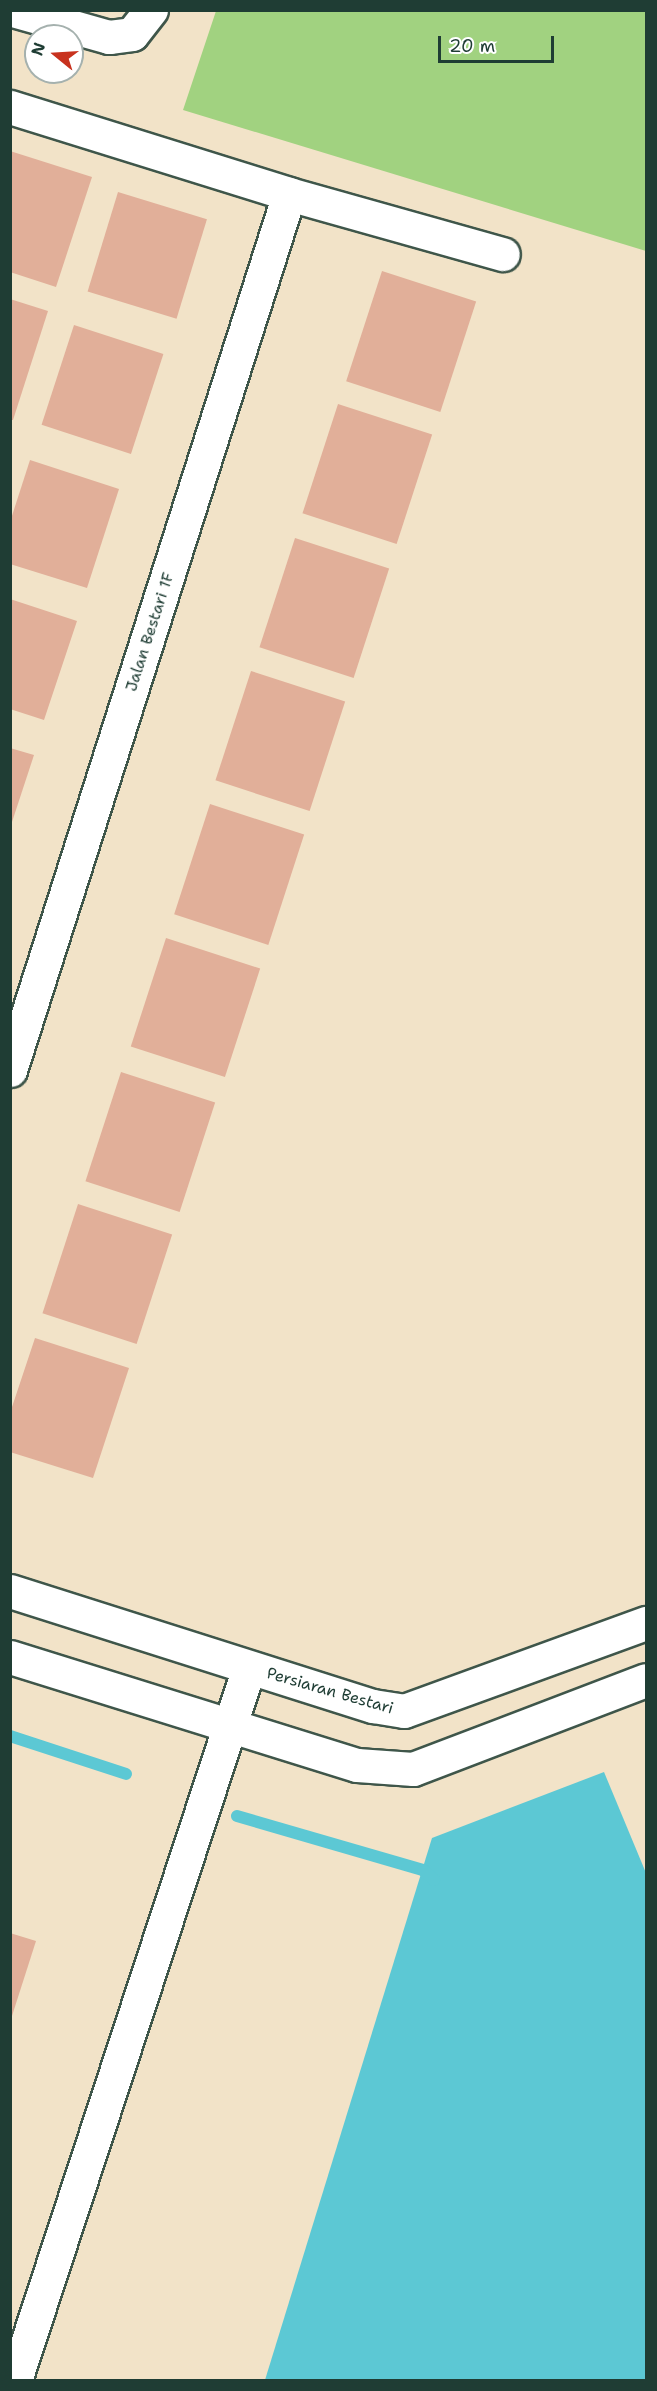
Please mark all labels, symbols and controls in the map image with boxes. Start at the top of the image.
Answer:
north arrow [24,24,84,84]
scale bar [441,24,556,62]
text: 20 m [449,34,495,58]
text: N [26,40,50,58]
street label: Jalan Bestari 1F [122,570,178,694]
street label: Persiaran Bestari [264,1664,396,1718]

